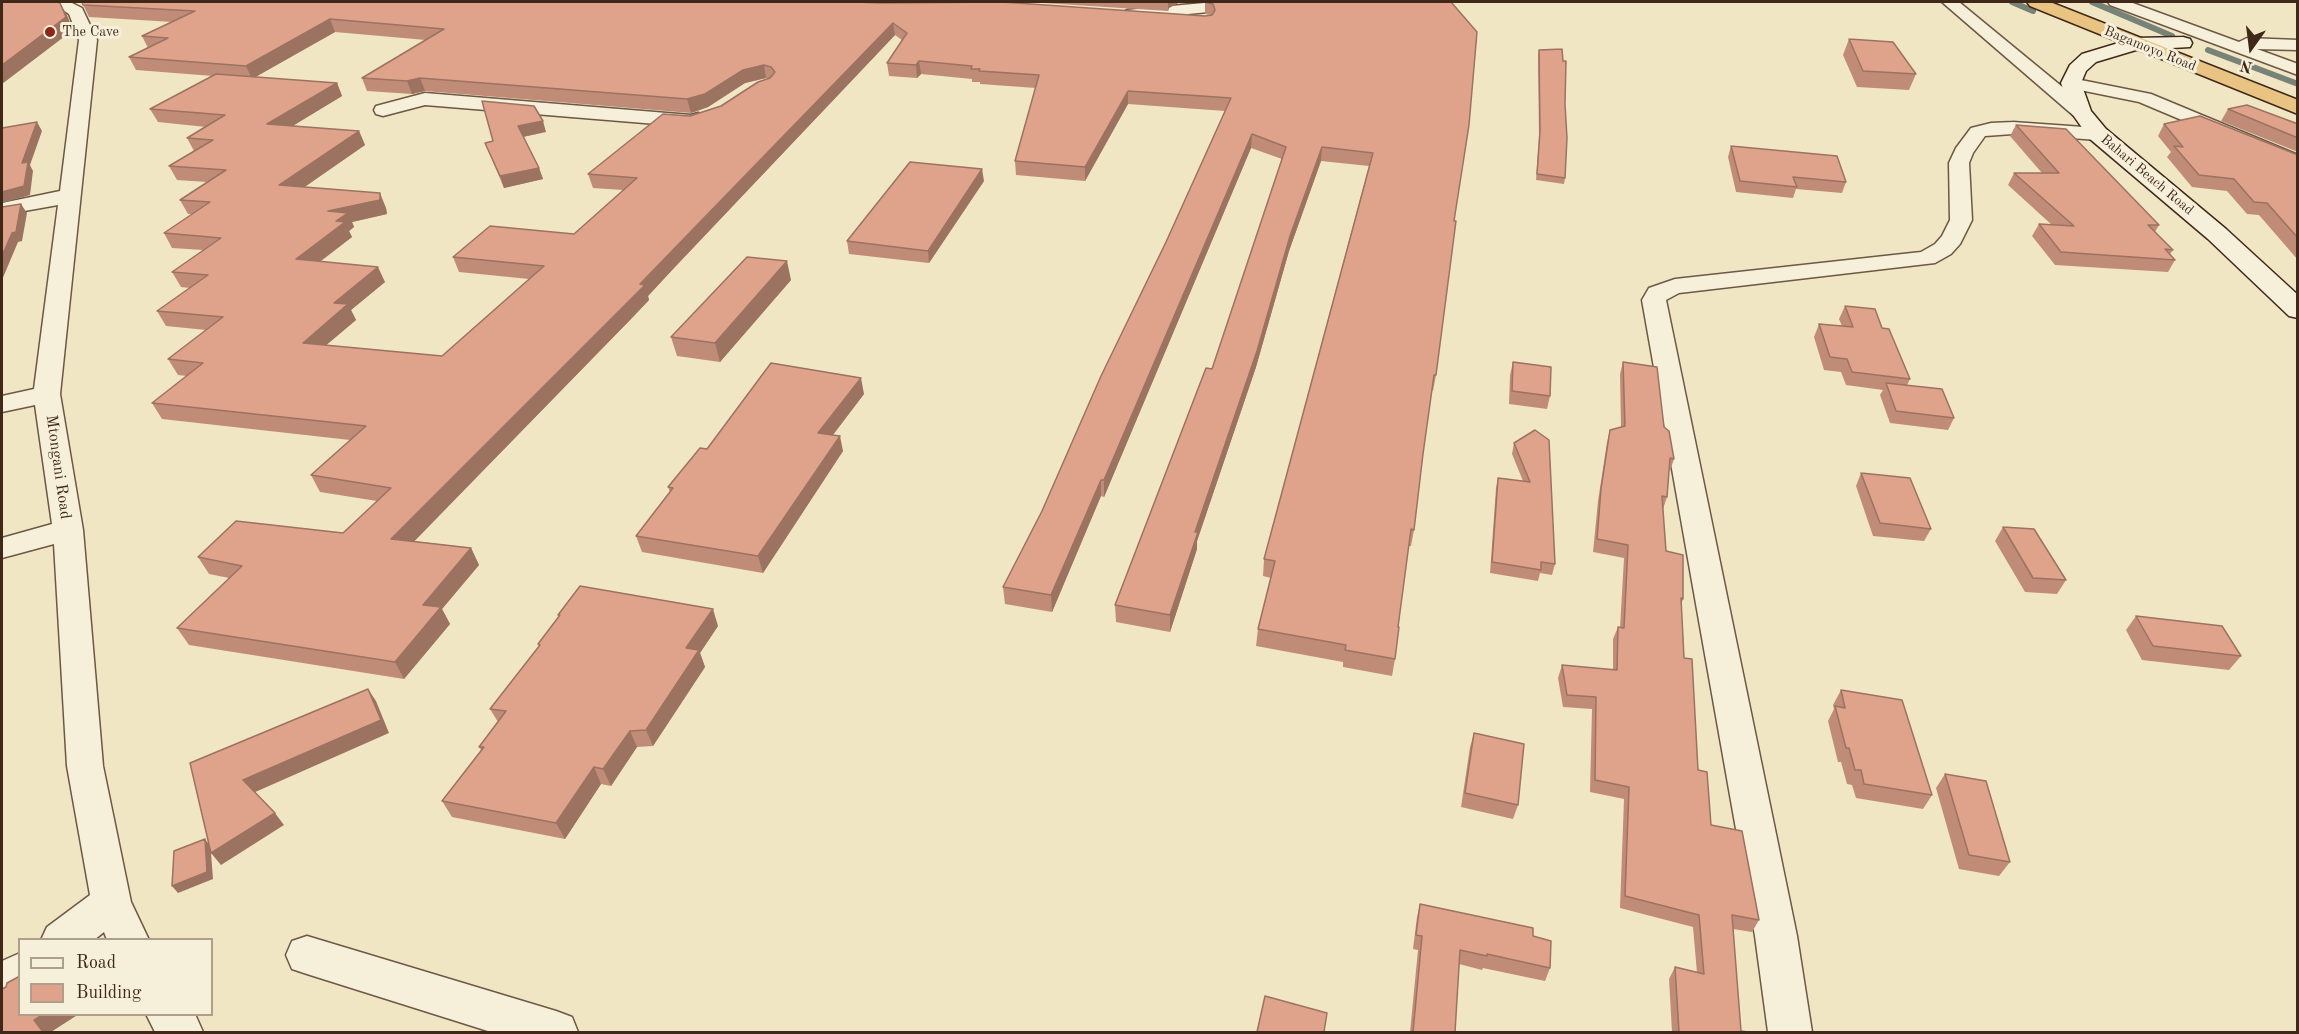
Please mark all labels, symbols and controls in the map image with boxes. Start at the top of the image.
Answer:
north arrow [2221,18,2281,78]
street label: Bagamoyo Road [2101,23,2199,75]
place label: The Cave [62,24,119,40]
marker: The Cave [43,25,57,39]
text: N [2239,56,2255,75]
street label: Bahari Beach Road [2097,131,2197,219]
street label: Mtongani Road [41,414,75,520]
legend [18,938,213,1016]
text: Road [76,954,116,972]
text: Building [76,984,141,1002]

